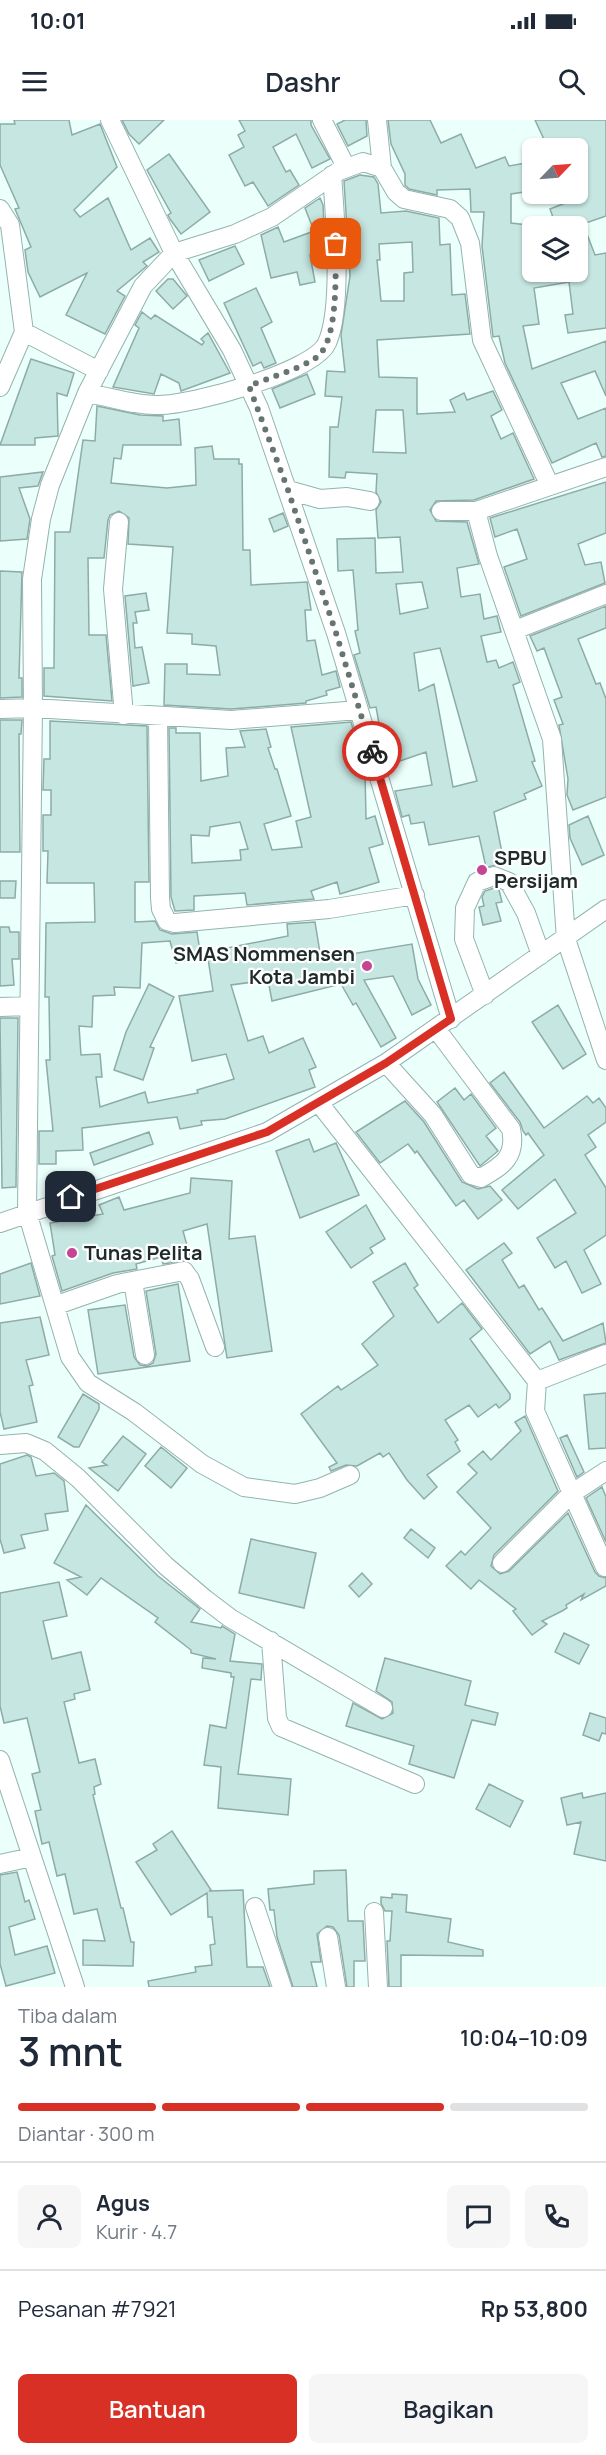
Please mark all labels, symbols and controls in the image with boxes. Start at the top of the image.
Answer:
text: 10:01 [30,6,86,36]
text: Dashr [265,63,341,100]
icon: menu [18,65,51,98]
icon: search [555,65,588,98]
north arrow [522,138,588,204]
map controls [522,138,588,282]
button: layers [522,216,588,282]
pin [310,218,361,269]
icon: bag [319,227,352,260]
courier [342,721,402,781]
icon: bike [356,735,389,768]
place label: SPBU Persijam [494,844,578,894]
marker: SPBU Persijam [475,863,489,877]
place label: SMAS Nommensen Kota Jambi [173,940,355,990]
marker: SMAS Nommensen Kota Jambi [360,959,374,973]
pin [45,1171,96,1222]
icon: home [54,1180,87,1213]
place label: Tunas Pelita [84,1239,203,1266]
marker: Tunas Pelita [65,1246,79,1260]
text: Tiba dalam [18,2002,117,2029]
text: 10:04–10:09 [460,2023,588,2053]
text: 3 mnt [18,2024,123,2078]
text: Diantar · 300 m [18,2120,154,2147]
button: person [18,2185,81,2248]
button: chat [447,2185,510,2248]
button: phone [525,2185,588,2248]
text: Agus [96,2188,150,2218]
text: Kurir · 4.7 [96,2218,177,2245]
text: Pesanan #7921 [18,2294,177,2324]
text: Rp 53,800 [481,2294,588,2324]
button: Bantuan [18,2374,297,2443]
button: Bagikan [309,2374,588,2443]

